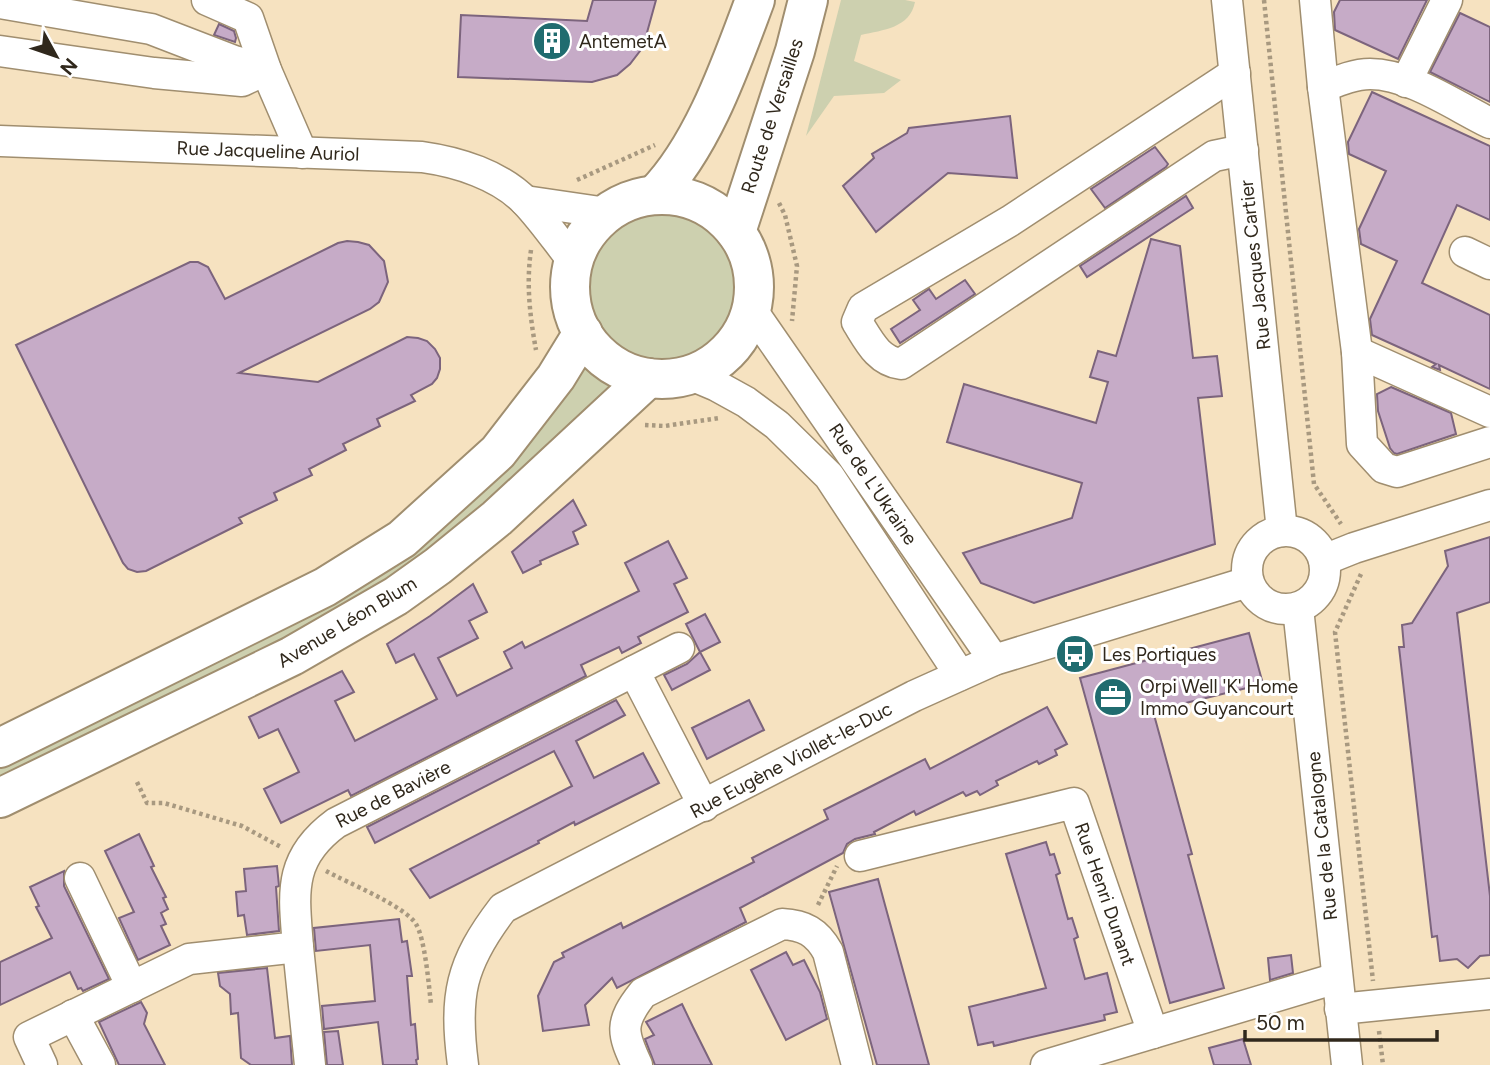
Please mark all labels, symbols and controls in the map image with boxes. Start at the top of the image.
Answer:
building icon: AntemetA [531,20,573,62]
north arrow [21,21,91,91]
place label: AntemetA [579,30,667,53]
street label: Route de Versailles [736,35,808,196]
text: N [55,54,82,80]
street label: Rue Jacqueline Auriol [176,136,360,166]
street label: Rue Jacques Cartier [1235,178,1275,351]
street label: Rue de L'Ukraine [824,419,922,549]
street label: Avenue Léon Blum [273,571,421,673]
bus stop icon: Les Portiques [1054,633,1096,675]
place label: Les Portiques [1102,643,1217,666]
place label: Orpi Well 'K' Home Immo Guyancourt [1140,675,1298,720]
office icon: Orpi Well 'K' Home Immo Guyancourt [1092,676,1134,718]
street label: Rue Eugène Viollet-le-Duc [686,697,896,823]
street label: Rue de la Catalogne [1302,750,1342,922]
street label: Rue de Bavière [331,755,455,833]
street label: Rue Henri Dunant [1070,819,1140,969]
scale bar [1245,998,1438,1042]
text: 50 m [1256,1010,1305,1035]

